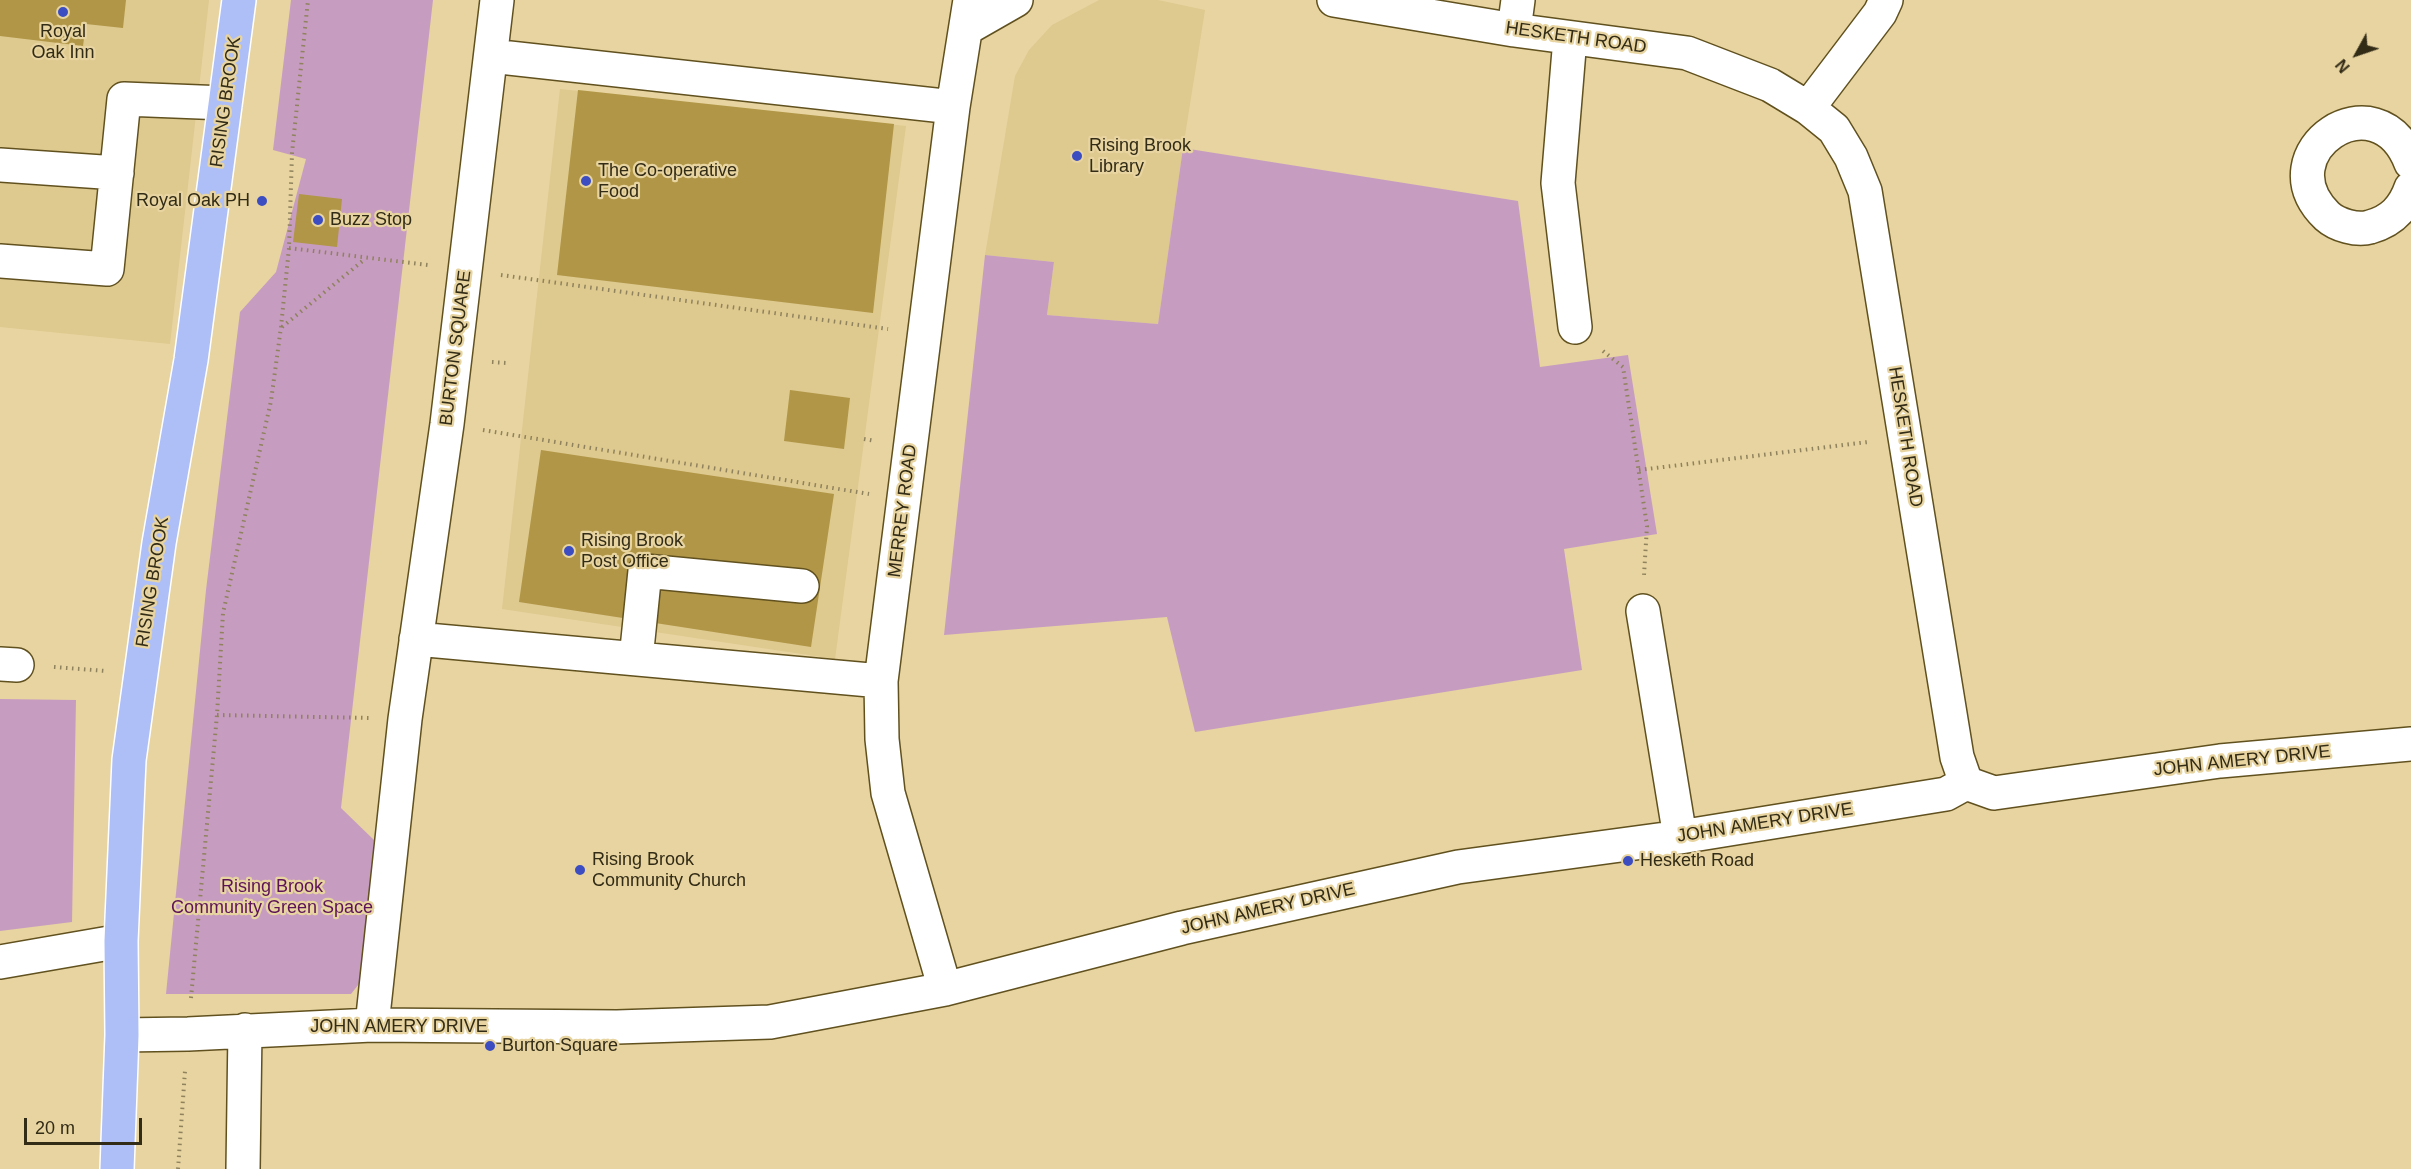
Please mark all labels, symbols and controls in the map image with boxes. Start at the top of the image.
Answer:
marker: Royal Oak Inn [56,5,70,19]
street label: HESKETH ROAD [1504,17,1648,59]
place label: Royal Oak Inn [31,21,95,63]
north arrow [2327,24,2387,84]
street label: RISING BROOK [206,35,246,169]
text: N [2333,56,2353,76]
place label: Rising Brook Library [1089,135,1191,178]
marker: Rising Brook Library [1070,149,1084,163]
place label: The Co-operative Food [598,160,737,202]
marker: The Co-operative Food [579,174,593,188]
place label: Royal Oak PH [136,190,250,212]
marker: Royal Oak PH [255,194,269,208]
place label: Buzz Stop [330,209,412,231]
marker: Buzz Stop [311,213,325,227]
street label: BURTON SQUARE [436,269,476,427]
street label: HESKETH ROAD [1883,365,1927,509]
street label: MERREY ROAD [884,443,922,579]
street label: RISING BROOK [132,515,174,649]
place label: Rising Brook Post Office [581,530,683,572]
marker: Rising Brook Post Office [562,544,576,558]
street label: JOHN AMERY DRIVE [2153,741,2331,781]
street label: JOHN AMERY DRIVE [1676,798,1854,848]
place label: Rising Brook Community Church [592,849,746,892]
place label: Hesketh Road [1640,850,1754,872]
marker: Hesketh Road [1621,854,1635,868]
marker: Rising Brook Community Church [573,863,587,877]
park label: Rising Brook Community Green Space [171,876,373,918]
street label: JOHN AMERY DRIVE [1179,878,1357,940]
street label: JOHN AMERY DRIVE [310,1016,488,1038]
place label: Burton Square [502,1035,618,1057]
marker: Burton Square [483,1039,497,1053]
scale bar [27,1106,146,1144]
text: 20 m [35,1118,75,1138]

